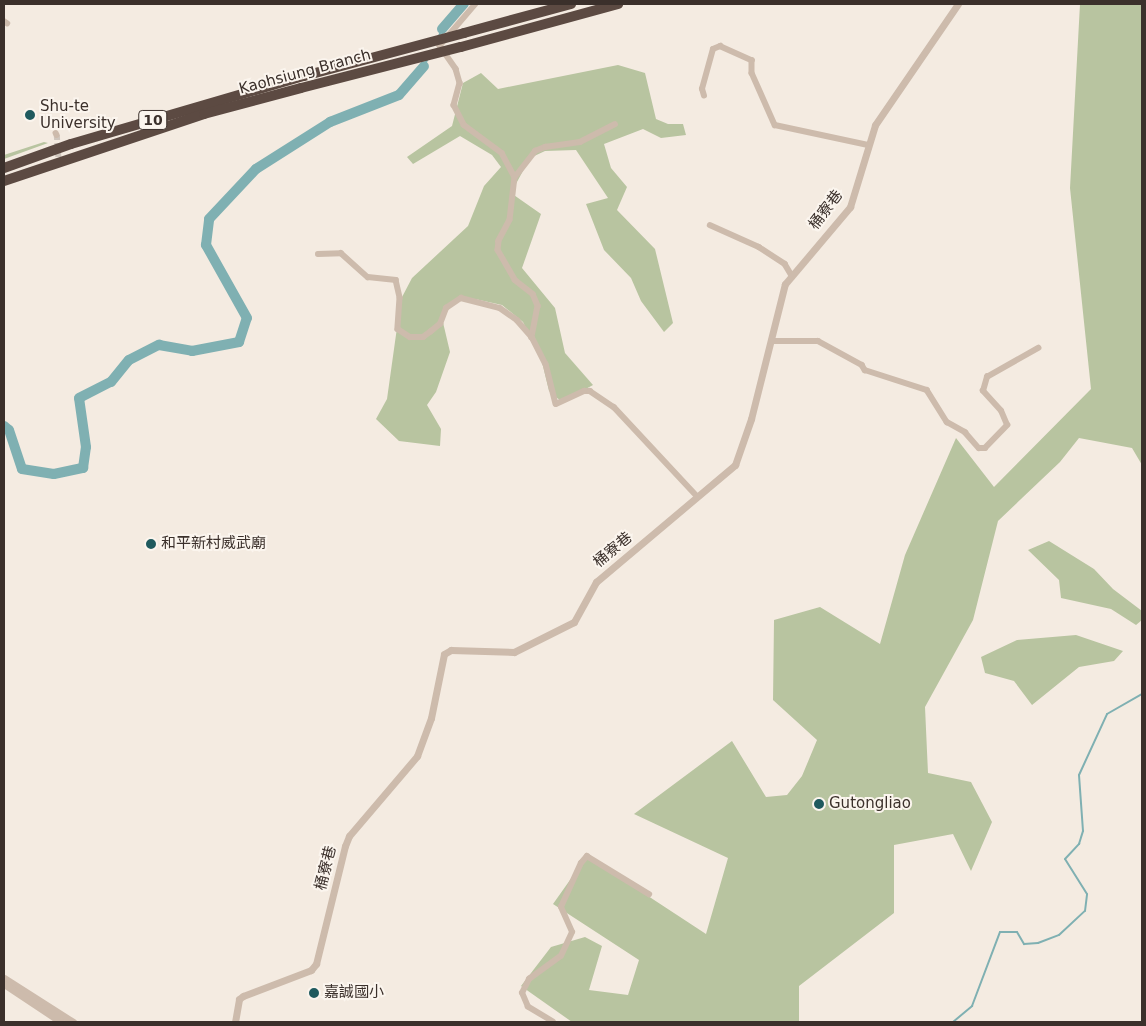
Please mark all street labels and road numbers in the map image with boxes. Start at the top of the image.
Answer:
street label: Kaohsiung Branch [237,46,373,98]
road number: 10 [138,108,168,132]
street label: 桶寮巷 [805,187,847,233]
street label: 桶寮巷 [590,529,636,571]
street label: 桶寮巷 [312,844,340,892]

